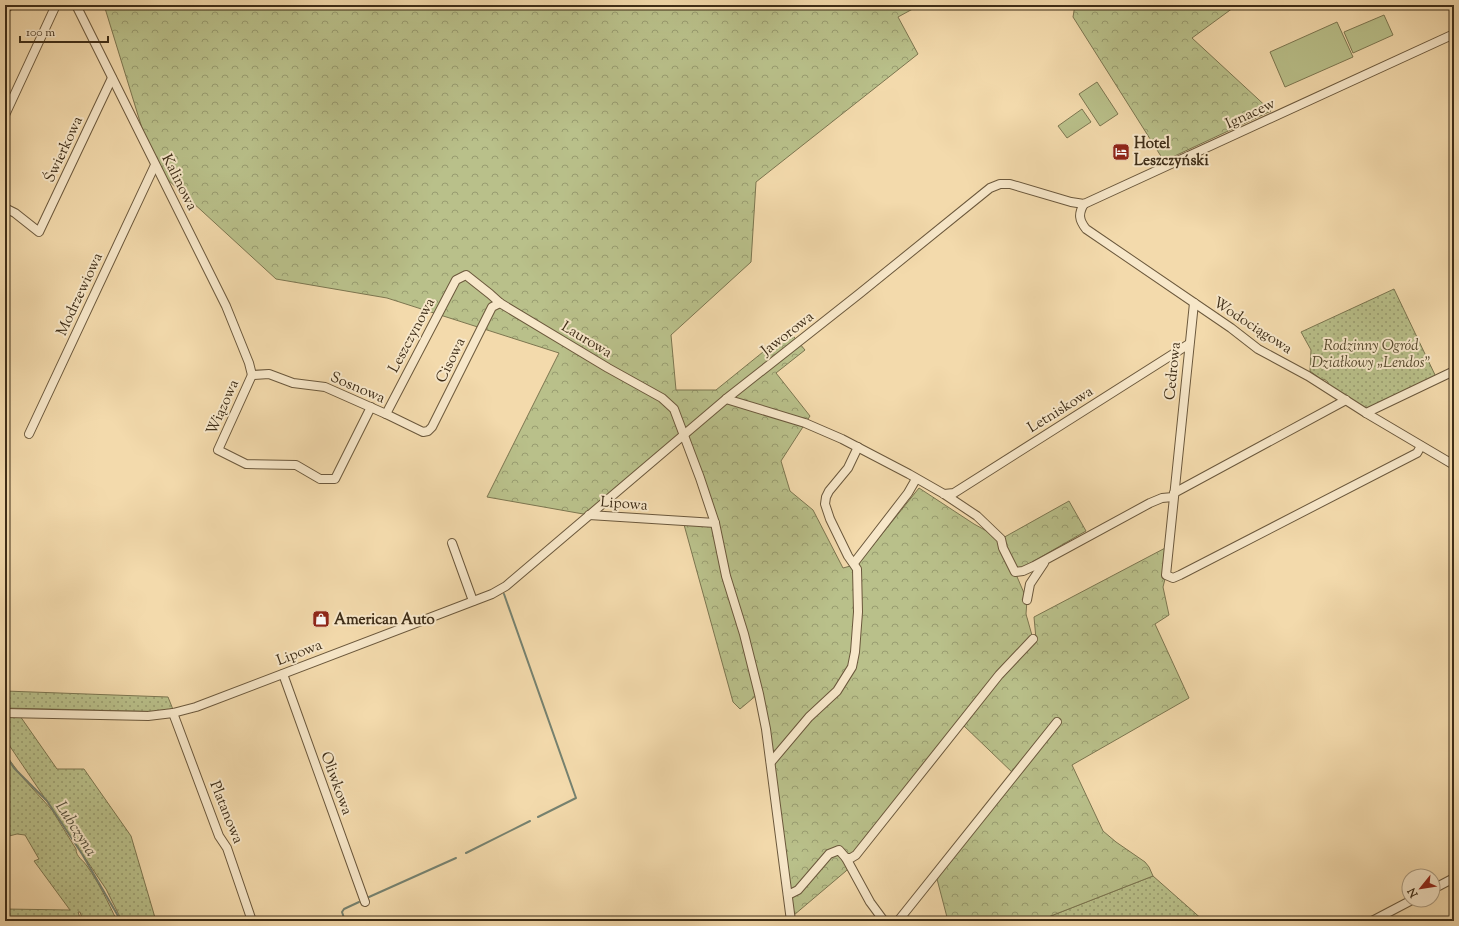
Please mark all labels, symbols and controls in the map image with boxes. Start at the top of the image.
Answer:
scale bar [20,18,108,44]
text: 100 m [26,24,55,42]
street label: Ignacew [1222,94,1279,135]
street label: Świerkowa [38,112,89,186]
place label: Hotel Leszczyński [1134,134,1209,172]
hotel icon: Hotel Leszczyński [1111,142,1131,162]
street label: Kalinowa [155,151,202,215]
street label: Modrzewiowa [52,250,109,340]
street label: Wodociągowa [1208,293,1296,360]
street label: Leszczynowa [384,294,441,377]
street label: Jaworowa [756,307,819,362]
street label: Laurowa [557,317,616,364]
street label: Cisowa [431,334,471,387]
park label: Rodzinny Ogród Działkowy „Lendos” [1311,336,1431,374]
street label: Cedrowa [1160,341,1187,401]
street label: Sosnowa [327,367,388,409]
street label: Wiązowa [202,377,245,439]
street label: Letniskowa [1024,382,1098,439]
street label: Lipowa [599,492,648,517]
shop icon: American Auto [311,609,331,629]
place label: American Auto [334,610,435,631]
street label: Lipowa [274,635,326,672]
street label: Oliwkowa [314,749,357,818]
street label: Platanowa [203,778,248,847]
water label: Lubczyna [48,797,101,861]
north arrow [1401,868,1441,908]
text: N [1404,885,1423,901]

